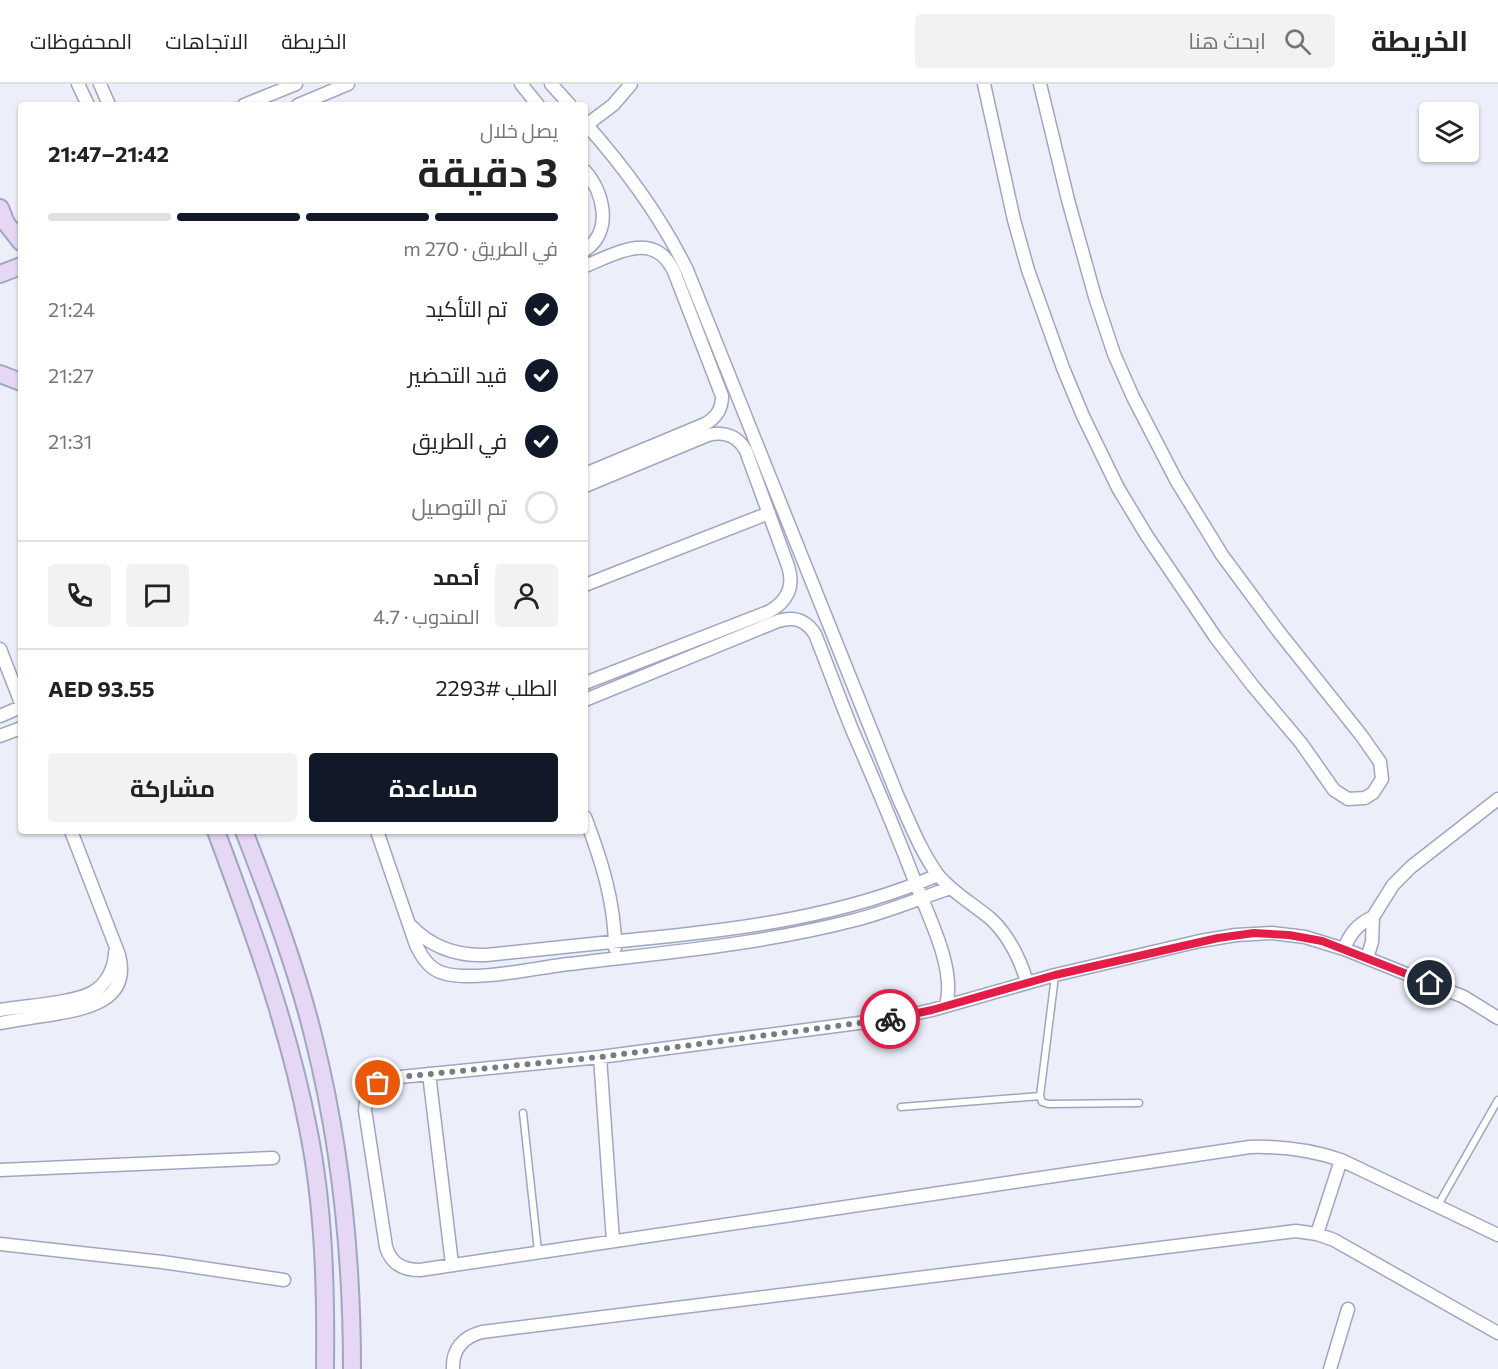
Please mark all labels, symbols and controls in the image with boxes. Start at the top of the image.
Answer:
search box [915,14,1335,68]
text: الخريطة [1371,23,1468,57]
icon: search [1281,25,1314,58]
text: ابحث هنا [1188,27,1266,54]
text: المحفوظات [30,28,132,53]
text: الاتجاهات [165,28,248,53]
text: الخريطة [281,28,347,53]
map controls [1419,102,1479,162]
button: layers [1419,102,1479,162]
text: يصل خلال [480,118,558,142]
text: 21:42–21:47 [48,140,169,167]
text: 3 دقيقة [418,147,558,195]
text: في الطريق · 270 m [403,236,558,260]
icon: check [525,293,558,326]
text: تم التأكيد [426,295,507,322]
text: 21:24 [48,297,95,321]
icon: check [525,359,558,392]
text: قيد التحضير [408,361,507,388]
text: 21:27 [48,363,94,387]
icon: check [525,425,558,458]
text: في الطريق [412,427,507,454]
text: 21:31 [48,429,92,453]
text: تم التوصيل [411,493,507,520]
text: أحمد [433,563,480,590]
button: phone [48,564,111,627]
button: chat [126,564,189,627]
button: person [495,564,558,627]
text: المندوب · 4.7 [373,604,480,628]
text: الطلب #2293 [435,674,558,701]
text: AED 93.55 [48,675,155,702]
button: مشاركة [48,753,297,822]
button: مساعدة [309,753,558,822]
pin [1404,957,1455,1008]
icon: home [1413,966,1446,999]
courier [860,989,920,1049]
icon: bike [874,1003,907,1036]
pin [352,1057,403,1108]
icon: bag [361,1066,394,1099]

